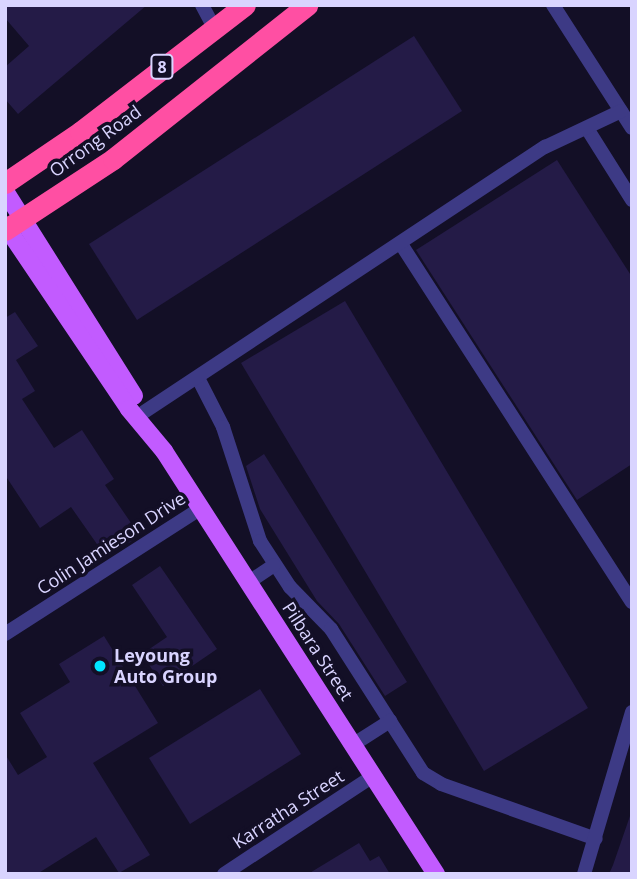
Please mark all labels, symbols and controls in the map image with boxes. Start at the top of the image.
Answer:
road number: 8 [150,54,174,80]
street label: Orrong Road [45,101,145,181]
street label: Colin Jamieson Drive [33,487,189,599]
street label: Pilbara Street [278,598,358,704]
place label: Leyoung Auto Group [114,645,217,688]
marker: Leyoung Auto Group [92,658,108,674]
street label: Karratha Street [228,765,348,853]

